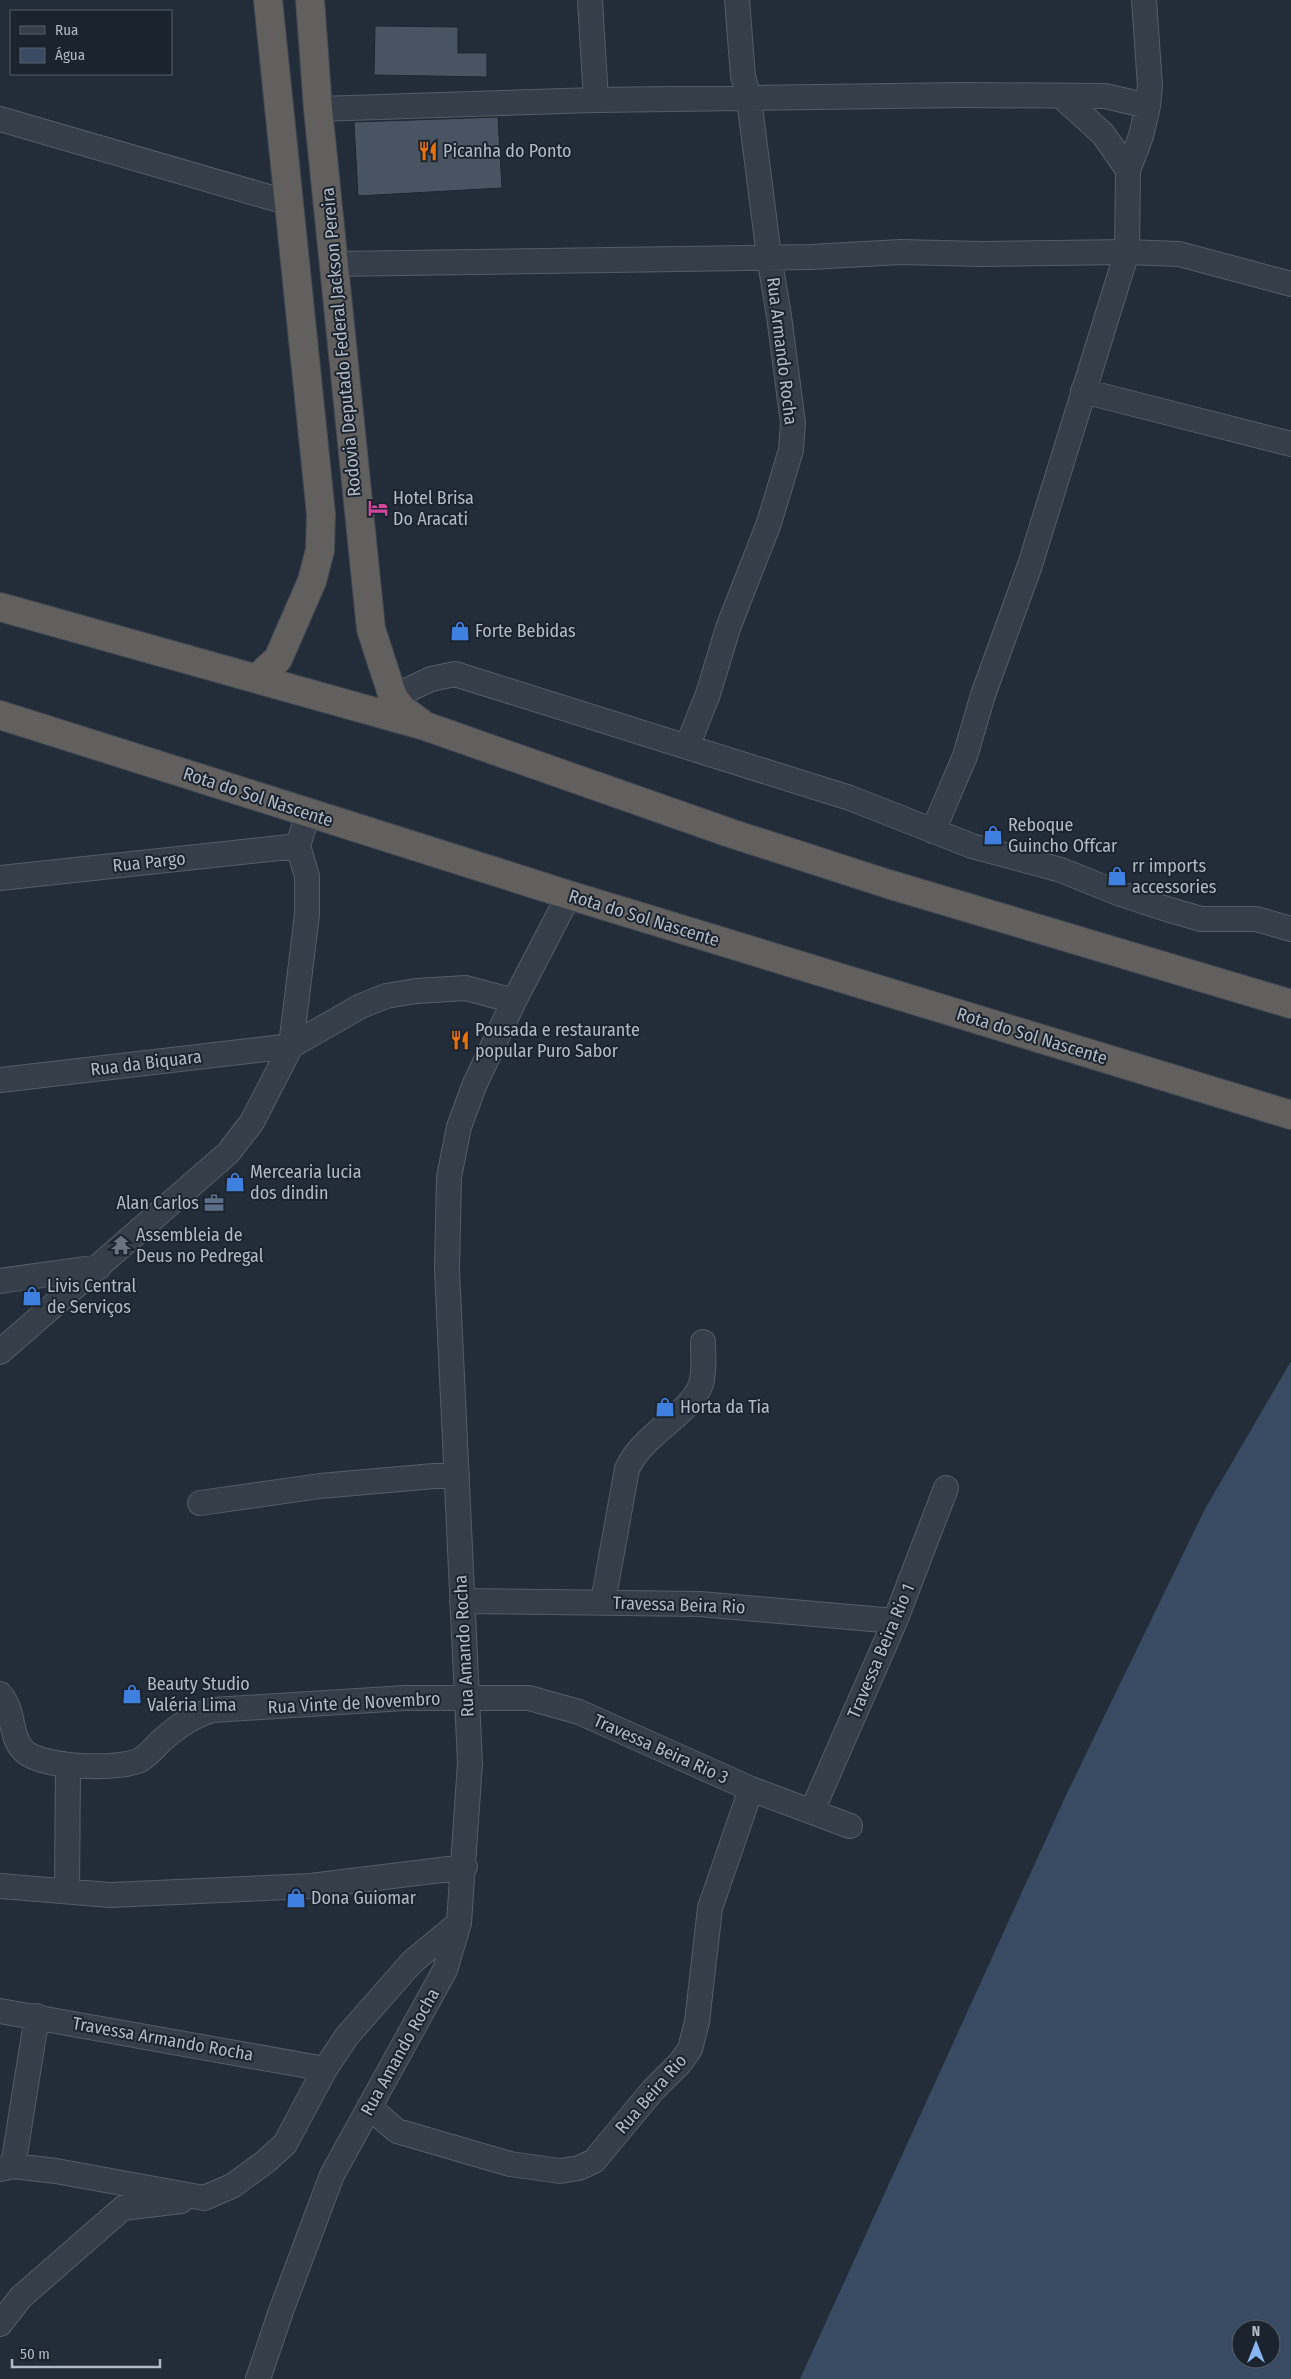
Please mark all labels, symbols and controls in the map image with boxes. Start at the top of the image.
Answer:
legend [10,10,172,75]
text: Rua [55,21,78,39]
text: Água [55,46,85,64]
restaurant icon: Picanha do Ponto [417,140,439,162]
place label: Picanha do Ponto [443,140,572,162]
street label: Rodovia Deputado Federal Jackson Pereira [317,186,365,497]
street label: Rua Armando Rocha [762,276,802,426]
place label: Hotel Brisa Do Aracati [393,487,474,530]
hotel icon: Hotel Brisa Do Aracati [367,497,389,519]
shop icon: Forte Bebidas [449,620,471,642]
place label: Forte Bebidas [475,620,576,642]
street label: Rota do Sol Nascente [180,762,336,832]
place label: Reboque Guincho Offcar [1008,814,1118,857]
shop icon: Reboque Guincho Offcar [982,824,1004,846]
street label: Rua Pargo [111,847,187,877]
place label: rr imports accessories [1132,855,1217,898]
shop icon: rr imports accessories [1106,865,1128,887]
street label: Rota do Sol Nascente [566,885,722,951]
street label: Rota do Sol Nascente [954,1003,1110,1069]
place label: Pousada e restaurante popular Puro Sabor [475,1019,640,1062]
restaurant icon: Pousada e restaurante popular Puro Sabor [449,1029,471,1051]
street label: Rua da Biquara [89,1045,203,1081]
place label: Mercearia lucia dos dindin [250,1161,362,1204]
shop icon: Mercearia lucia dos dindin [224,1171,246,1193]
place label: Alan Carlos [116,1192,199,1214]
office icon: Alan Carlos [203,1192,225,1214]
place label: Assembleia de Deus no Pedregal [136,1224,264,1267]
temple icon: Assembleia de Deus no Pedregal [110,1234,132,1256]
place label: Livis Central de Serviços [47,1275,136,1318]
shop icon: Livis Central de Serviços [21,1285,43,1307]
shop icon: Horta da Tia [654,1396,676,1418]
place label: Horta da Tia [680,1396,770,1418]
street label: Rua Amando Rocha [449,1574,479,1718]
street label: Travessa Beira Rio 1 [843,1580,919,1722]
street label: Travessa Beira Rio [612,1592,746,1618]
place label: Beauty Studio Valéria Lima [147,1673,250,1716]
shop icon: Beauty Studio Valéria Lima [121,1683,143,1705]
street label: Rua Vinte de Novembro [267,1687,441,1719]
street label: Travessa Beira Rio 3 [590,1709,732,1789]
shop icon: Dona Guiomar [285,1887,307,1909]
place label: Dona Guiomar [311,1887,417,1909]
street label: Rua Amando Rocha [356,1984,444,2120]
street label: Travessa Armando Rocha [71,2012,255,2066]
street label: Rua Beira Rio [611,2050,691,2138]
north arrow [1231,2319,1281,2369]
text: N [1252,2323,1260,2340]
scale bar [12,2336,160,2368]
text: 50 m [20,2345,50,2363]

